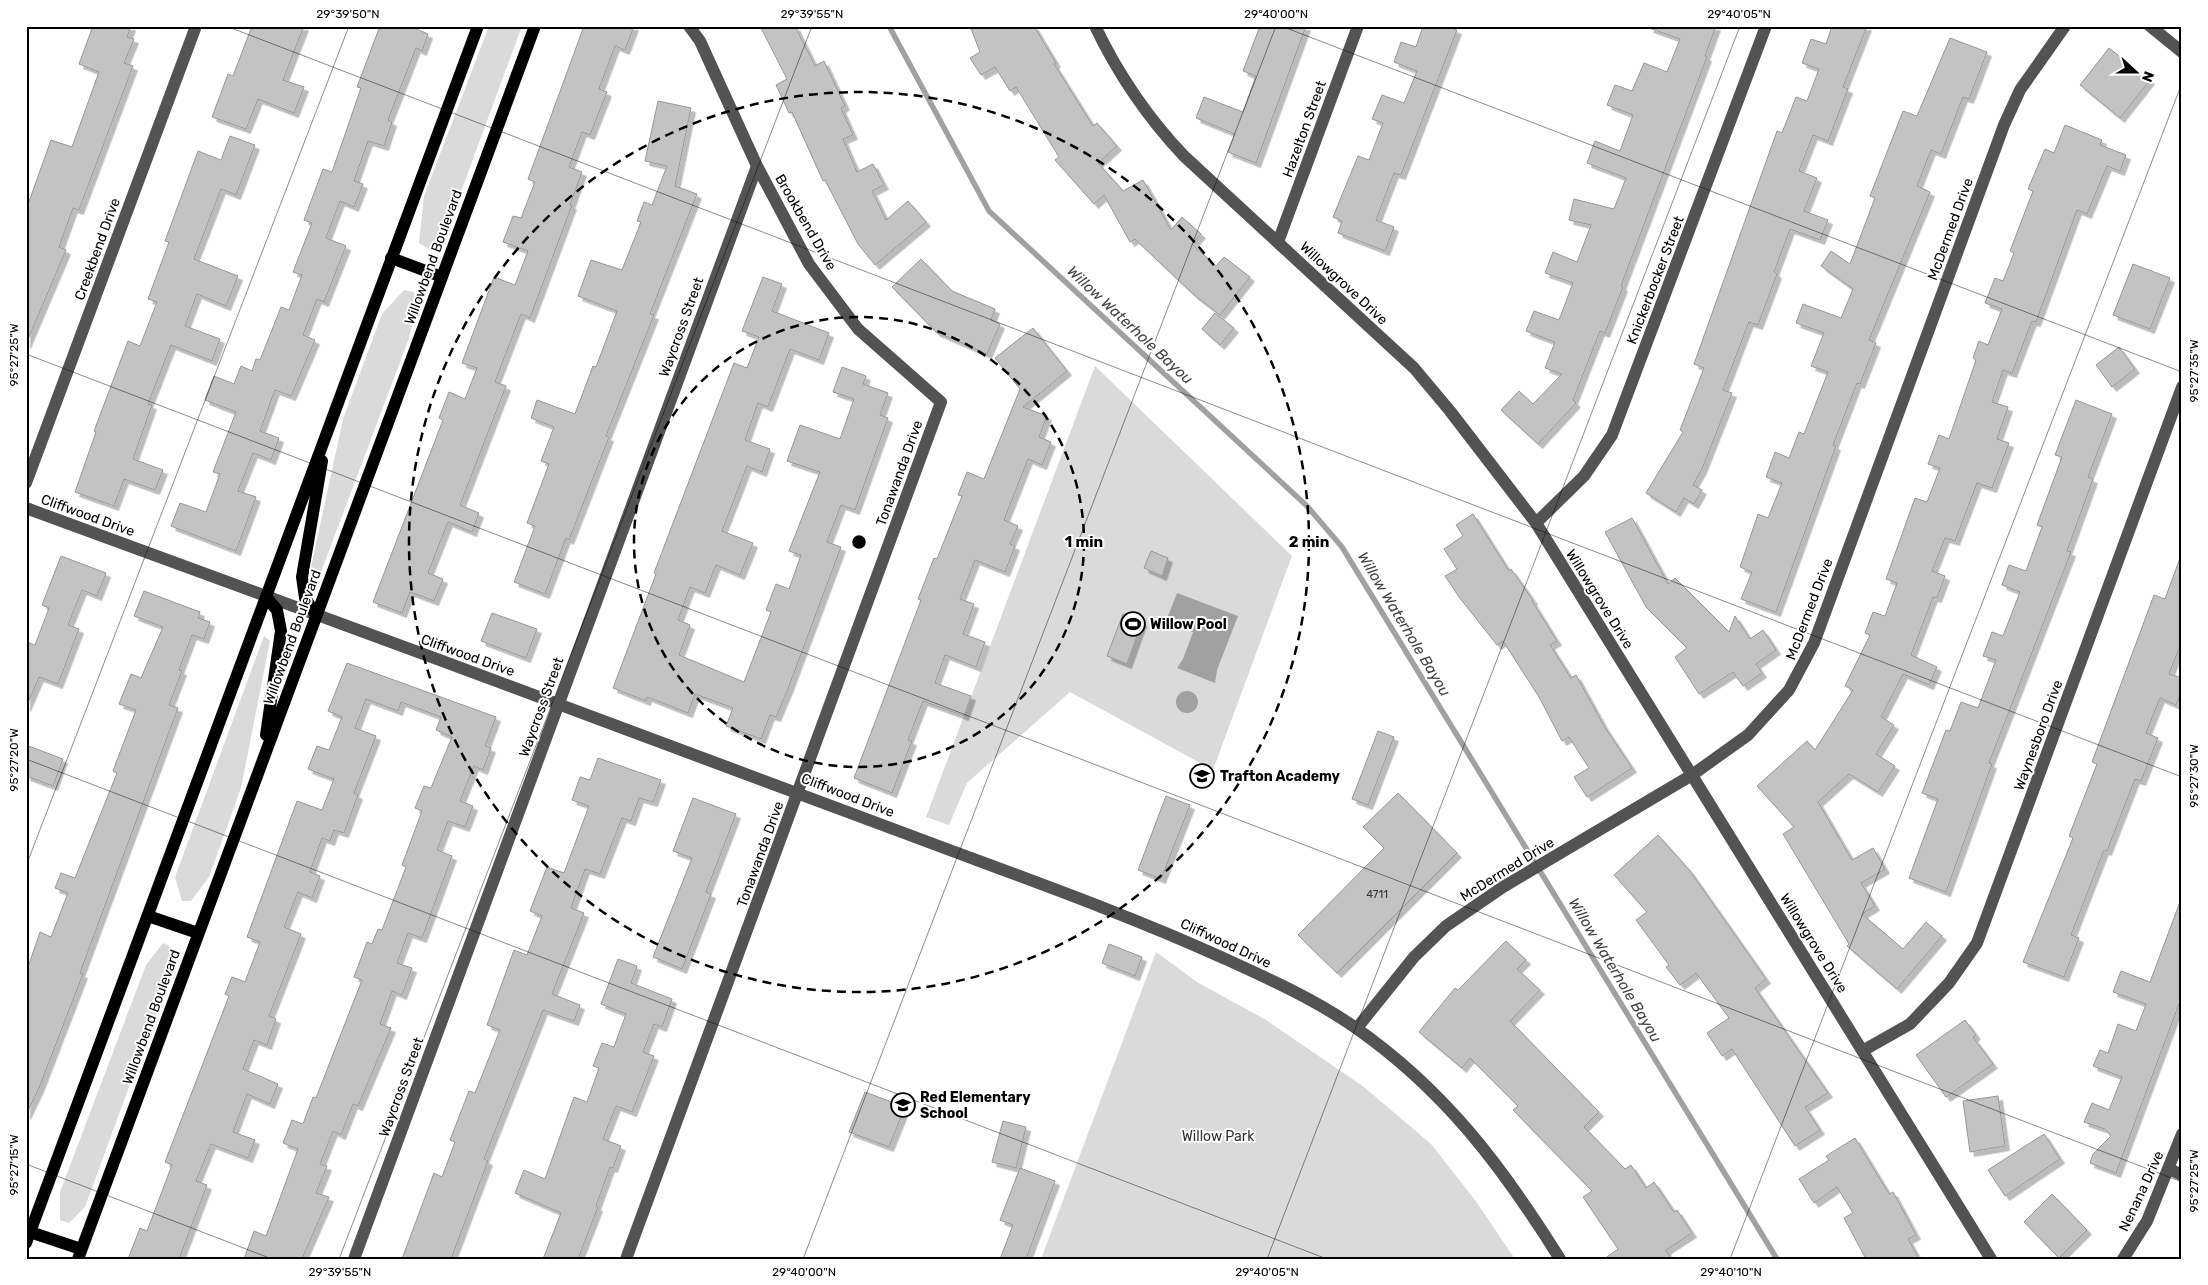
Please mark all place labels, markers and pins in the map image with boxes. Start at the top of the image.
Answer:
centre of rings [850,533,868,551]
sports icon: Willow Pool [1120,611,1146,637]
place label: Willow Pool [1150,616,1227,633]
school or university icon: Trafton Academy [1189,763,1215,789]
place label: Trafton Academy [1220,768,1341,785]
place label: Red Elementary School [920,1089,1031,1122]
school or university icon: Red Elementary School [890,1092,916,1118]

